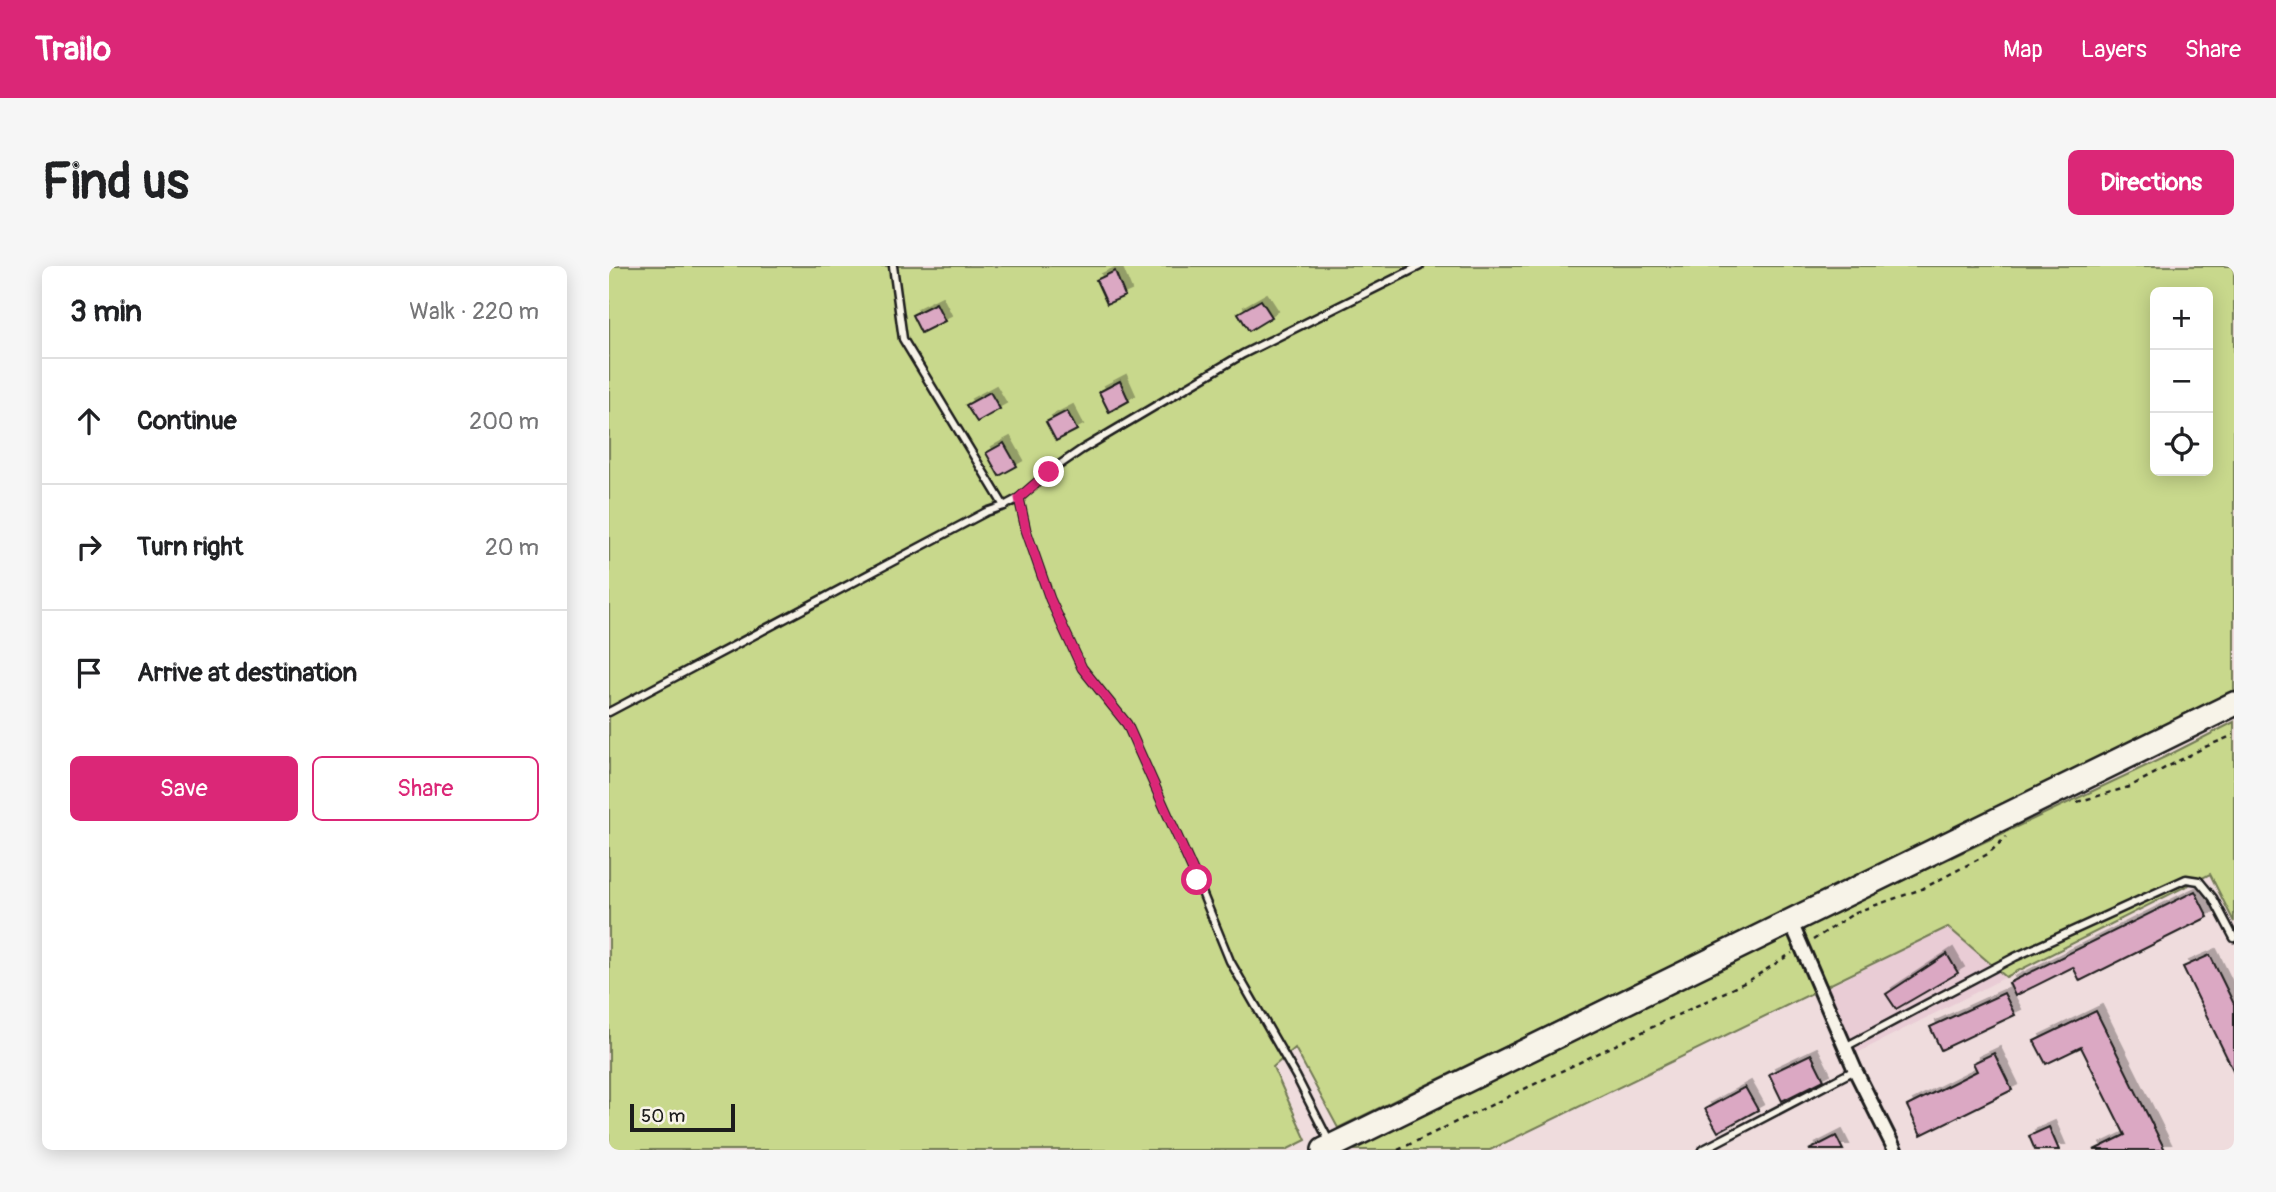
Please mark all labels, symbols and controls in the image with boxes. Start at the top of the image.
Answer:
text: Trailo [35,29,111,70]
text: Map [2003,35,2043,64]
text: Layers [2081,35,2147,64]
text: Share [2185,35,2241,64]
button: Directions [2068,150,2234,215]
text: Find us [42,152,189,213]
map controls [2150,287,2213,476]
button: + [2150,287,2213,350]
text: 3 min [70,293,142,330]
text: Walk · 220 m [409,297,539,326]
button: − [2150,350,2213,413]
icon: ahead [70,402,108,440]
text: Continue [137,405,237,437]
text: 200 m [469,407,539,436]
button: locate [2150,413,2213,476]
route end [1033,456,1064,487]
icon: right [70,528,108,566]
text: Turn right [137,531,243,563]
text: 20 m [485,533,539,562]
icon: arrive [70,654,108,692]
text: Arrive at destination [137,657,357,689]
button: Save [70,756,298,821]
button: Share [312,756,539,821]
route start [1181,864,1212,895]
scale bar [630,1101,735,1133]
text: 50 m [641,1104,685,1128]

